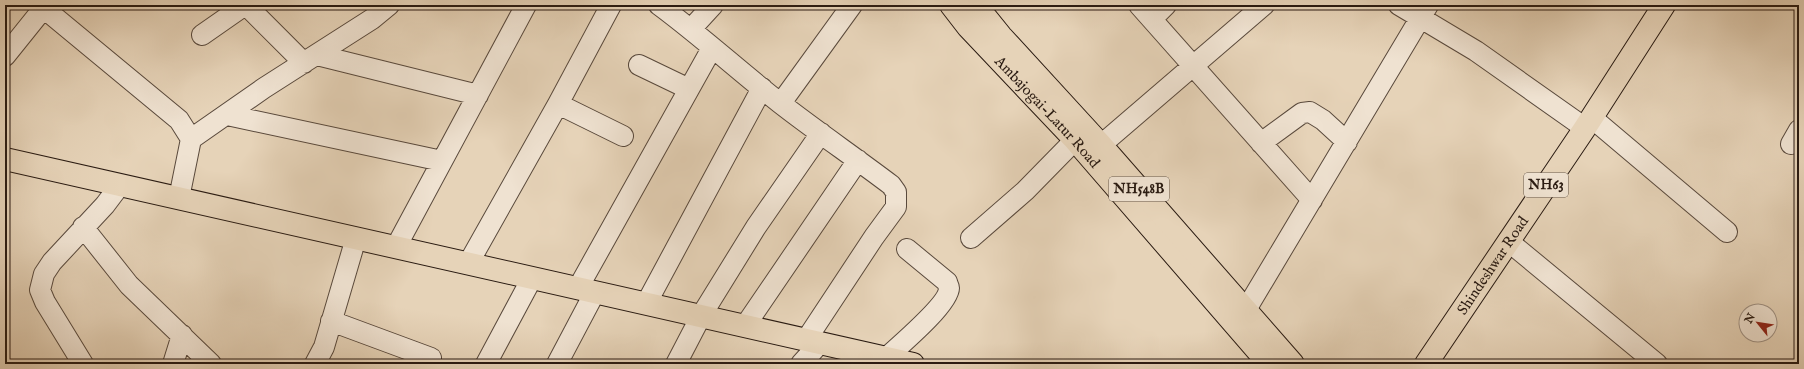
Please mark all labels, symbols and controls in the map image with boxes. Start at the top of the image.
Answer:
street label: Ambajogai-Latur Road [990,51,1105,172]
road number: NH63 [1524,173,1568,197]
road number: NH548B [1109,177,1169,201]
street label: Shindeshwar Road [1453,212,1533,318]
north arrow [1738,303,1778,343]
text: N [1741,310,1759,327]

